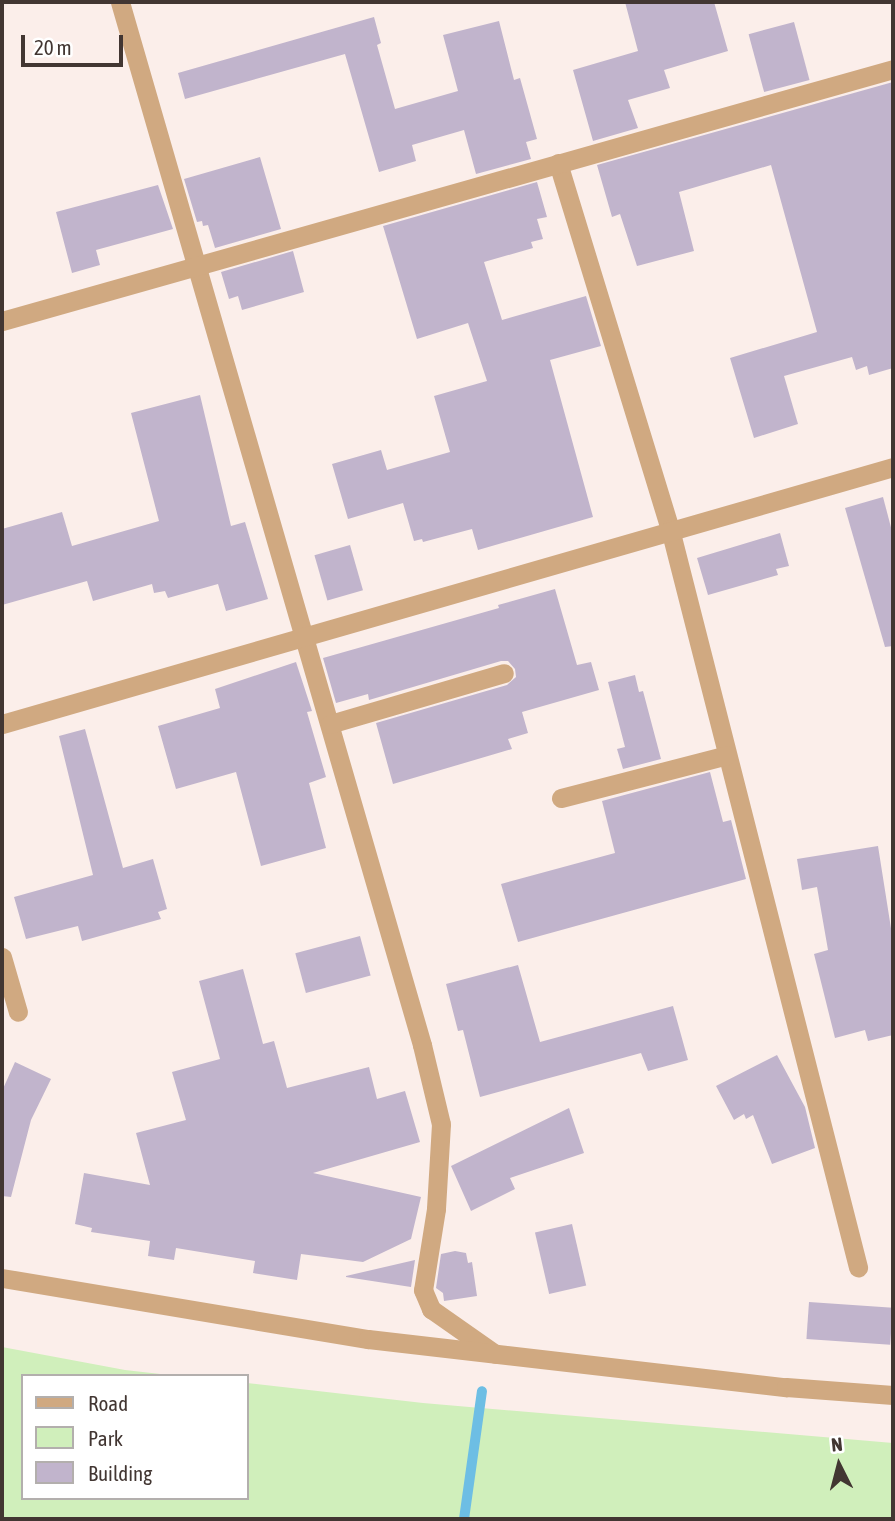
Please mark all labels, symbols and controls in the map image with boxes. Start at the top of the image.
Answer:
scale bar [24,21,126,65]
text: 20 m [34,35,72,59]
legend [21,1374,248,1500]
text: Road [88,1391,128,1415]
text: Park [88,1426,123,1450]
north arrow [804,1430,874,1500]
text: N [830,1433,844,1456]
text: Building [88,1461,152,1485]

